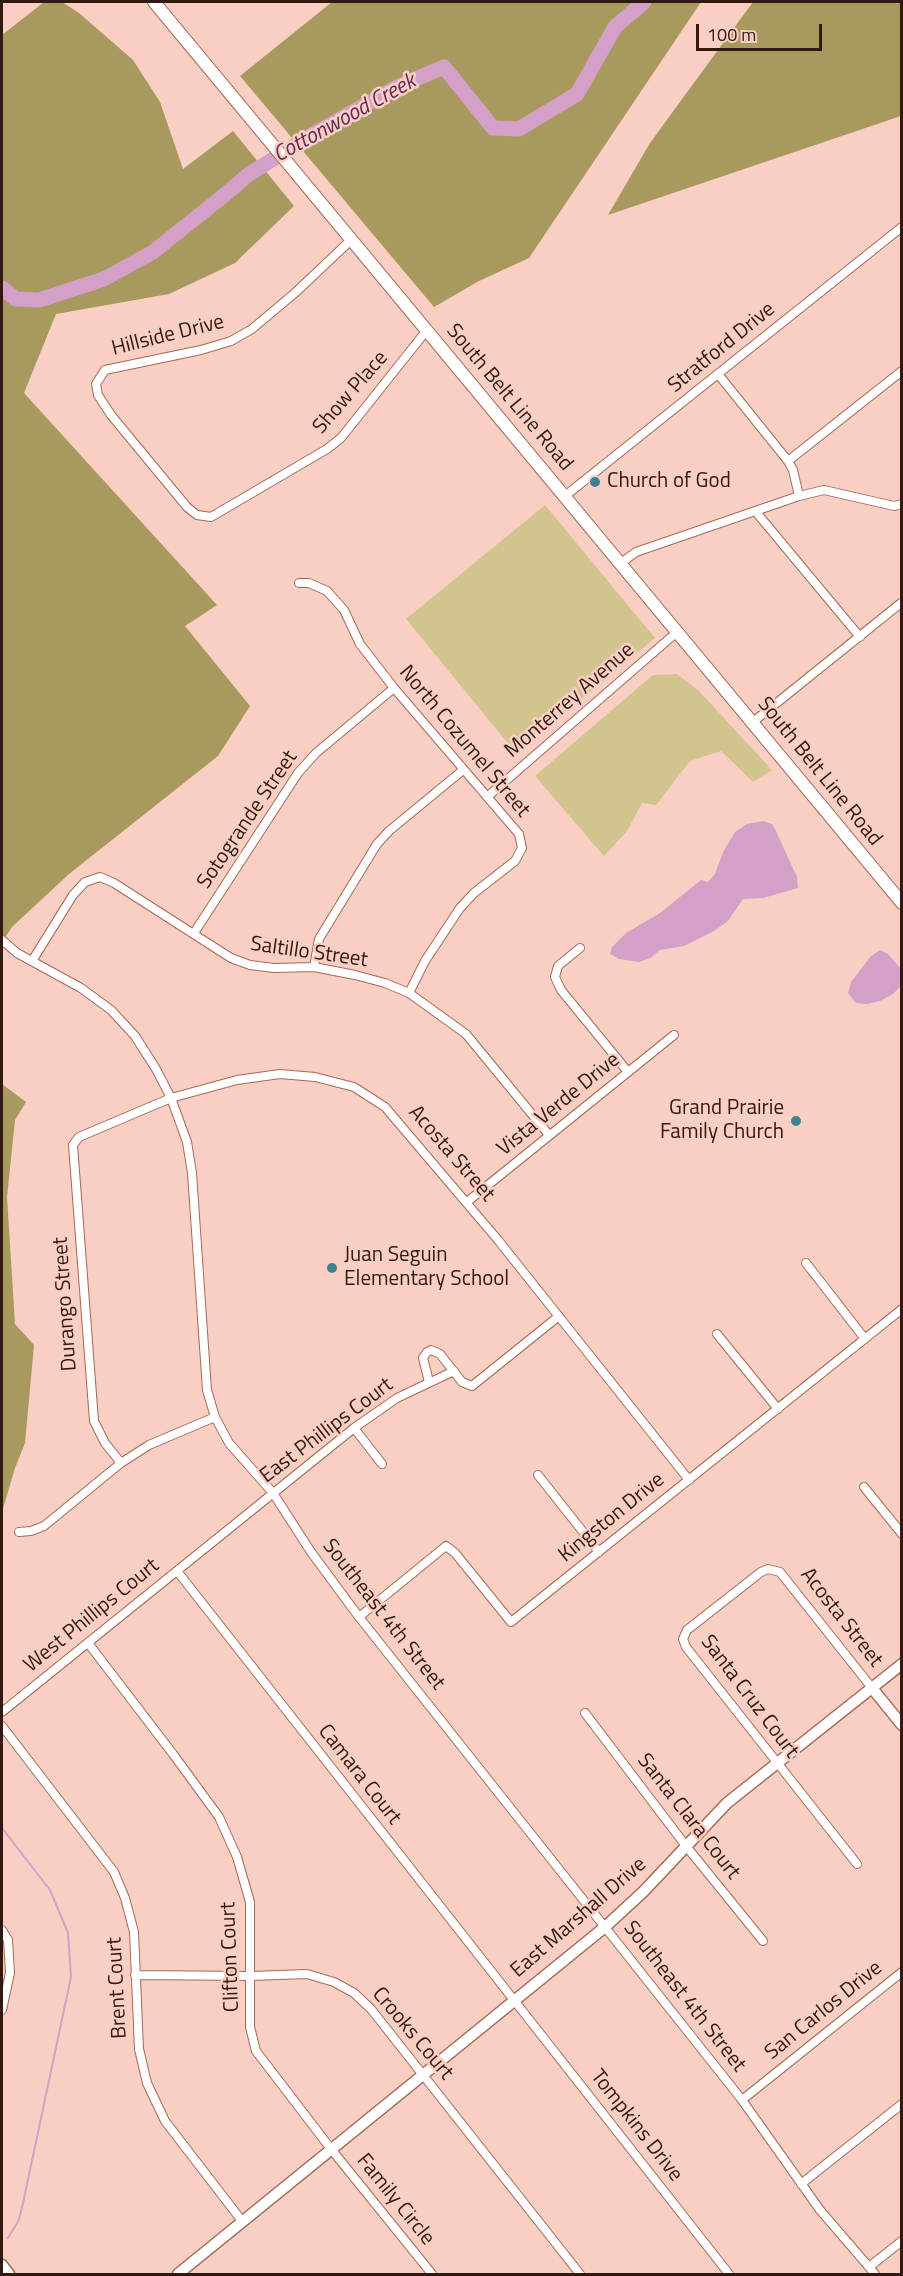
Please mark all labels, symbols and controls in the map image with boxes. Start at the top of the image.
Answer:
scale bar [699,12,825,50]
text: 100 m [707,21,756,48]
water label: Cottonwood Creek [269,69,421,169]
street label: Stratford Drive [663,297,781,399]
street label: Hillside Drive [109,310,227,362]
street label: South Belt Line Road [440,319,578,477]
street label: Show Place [308,346,394,440]
place label: Church of God [607,469,731,495]
marker: Church of God [588,475,602,489]
street label: Monterrey Avenue [500,638,640,764]
street label: North Cozumel Street [393,661,535,823]
street label: South Belt Line Road [751,693,887,851]
street label: Sotogrande Street [192,746,304,894]
street label: Saltillo Street [249,932,369,974]
street label: Vista Verde Drive [493,1048,625,1162]
place label: Grand Prairie Family Church [660,1096,784,1146]
street label: Acosta Street [402,1101,500,1207]
marker: Grand Prairie Family Church [789,1114,803,1128]
street label: Durango Street [49,1236,83,1372]
place label: Juan Seguin Elementary School [344,1243,509,1293]
marker: Juan Seguin Elementary School [325,1261,339,1275]
street label: East Phillips Court [256,1373,398,1489]
street label: Kingston Drive [554,1468,670,1568]
street label: Southeast 4th Street [316,1535,450,1695]
street label: West Phillips Court [19,1554,165,1678]
street label: Acosta Street [794,1563,888,1673]
street label: Santa Cruz Court [695,1630,803,1764]
street label: Camara Court [312,1720,406,1830]
street label: Santa Clara Court [631,1749,745,1885]
street label: East Marshall Drive [506,1852,652,1984]
street label: Clifton Court [216,1901,246,2013]
street label: Southeast 4th Street [617,1917,751,2077]
street label: Brent Court [103,1936,133,2040]
street label: San Carlos Drive [760,1956,888,2066]
street label: Crooks Court [366,1983,458,2085]
street label: Tompkins Drive [584,2065,688,2187]
street label: Family Circle [350,2149,440,2251]

